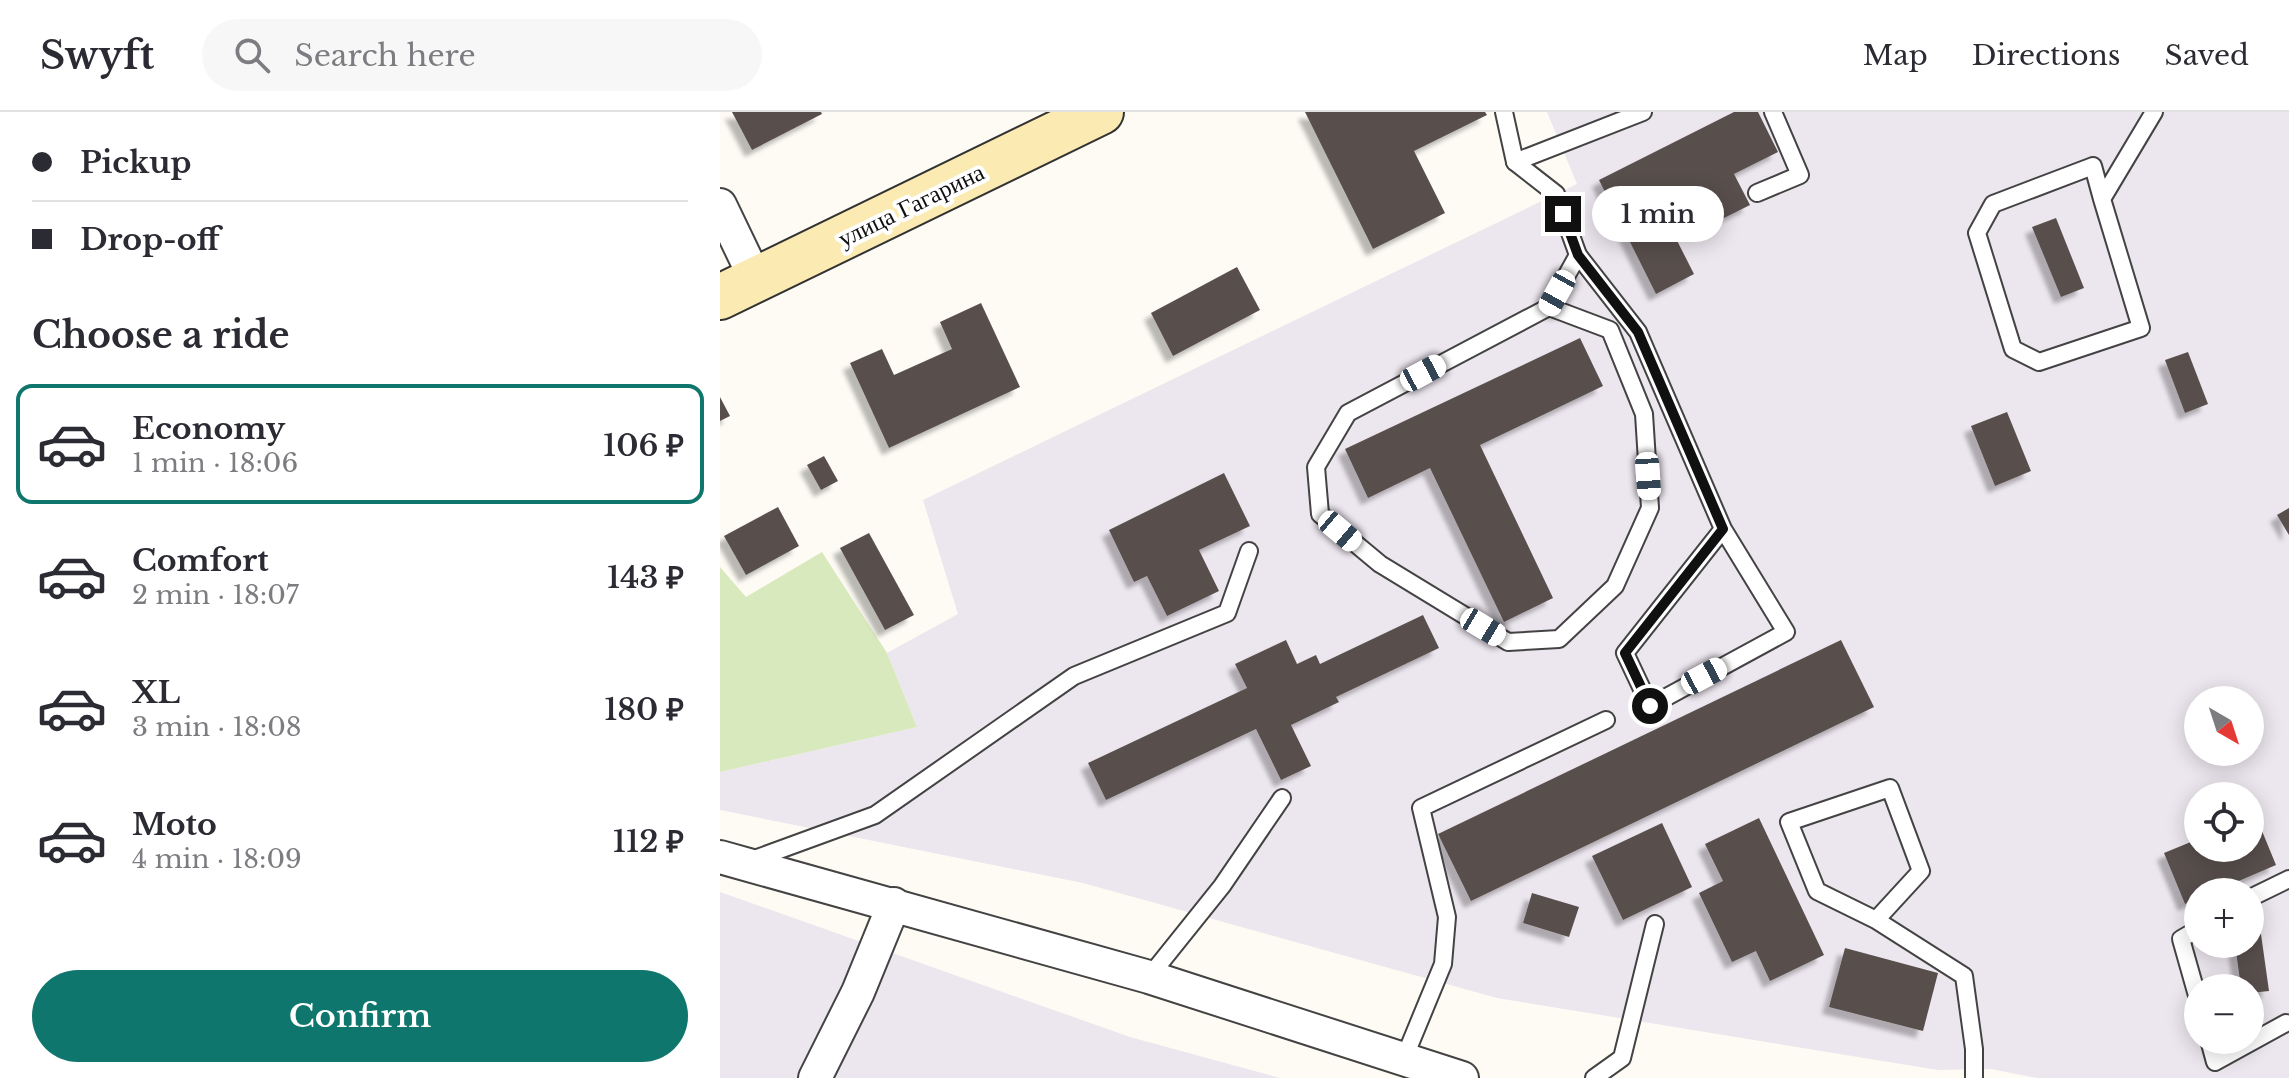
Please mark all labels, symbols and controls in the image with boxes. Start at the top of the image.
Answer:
search box [202,19,762,91]
text: Swyft [40,32,154,79]
icon: search [230,33,274,77]
text: Search here [294,37,476,74]
text: Map [1863,38,1928,73]
text: Directions [1972,38,2121,73]
text: Saved [2165,38,2249,73]
text: Pickup [80,144,191,181]
street label: улица Гагарина [833,157,989,253]
callout: 1 min [1591,186,1723,242]
route end [1545,196,1581,232]
text: 1 min [1621,198,1695,230]
text: Drop-off [80,221,220,258]
car [1535,266,1579,320]
text: Choose a ride [32,313,289,358]
car [1396,351,1450,395]
icon: car [36,408,108,480]
text: Economy [132,410,285,447]
text: 106 ₽ [603,427,684,464]
text: 1 min · 18:06 [132,447,298,479]
car [1634,451,1662,501]
car [1314,506,1366,556]
icon: car [36,540,108,612]
text: Comfort [132,542,269,579]
text: 143 ₽ [607,559,684,596]
text: 2 min · 18:07 [132,579,299,611]
car [1456,604,1510,650]
car [1677,654,1731,698]
icon: car [36,672,108,744]
text: XL [132,674,180,711]
north arrow [2184,686,2264,766]
map controls [2184,686,2264,1054]
route start [1632,688,1668,724]
text: 180 ₽ [604,691,684,728]
text: 3 min · 18:08 [132,711,302,743]
button: locate [2184,782,2264,862]
icon: car [36,804,108,876]
text: Moto [132,806,217,843]
text: 112 ₽ [613,823,684,860]
text: 4 min · 18:09 [132,843,302,875]
button: + [2184,878,2264,958]
button: Confirm [32,970,688,1062]
button: − [2184,974,2264,1054]

